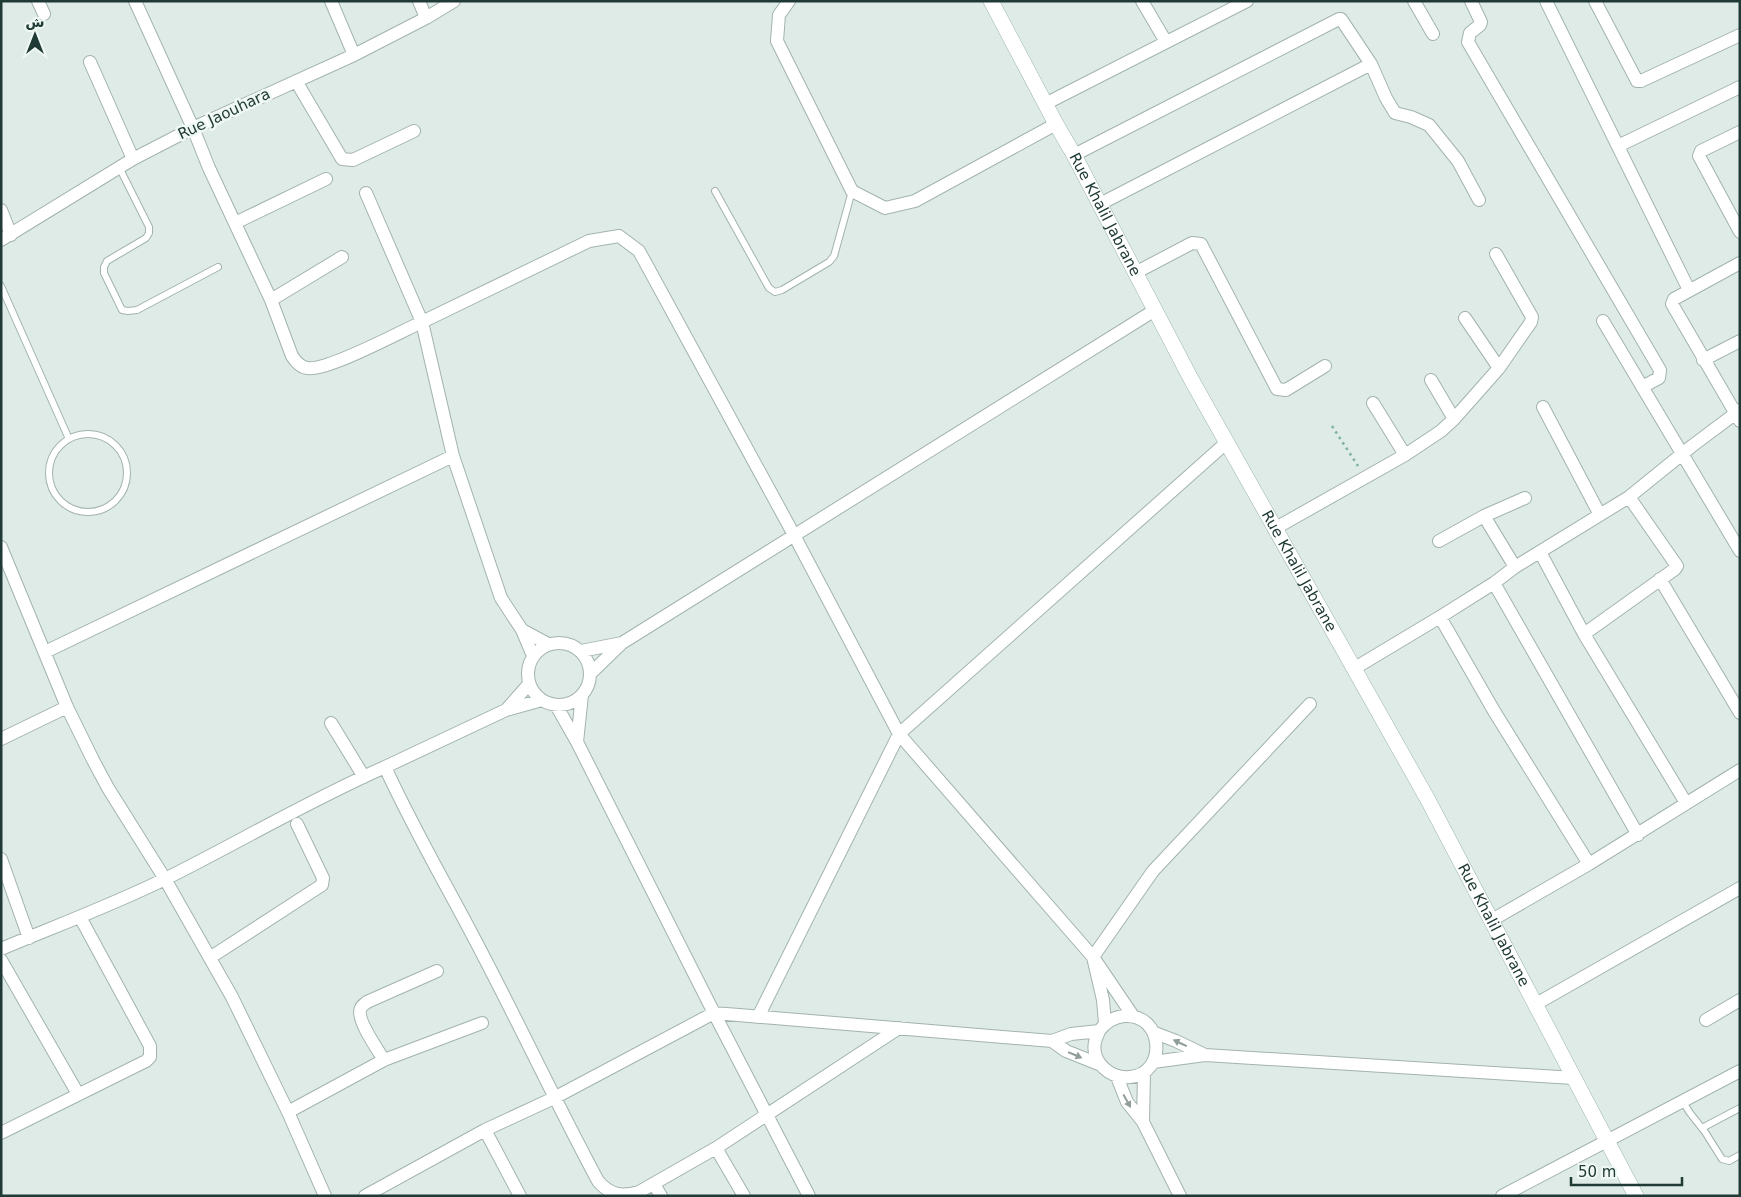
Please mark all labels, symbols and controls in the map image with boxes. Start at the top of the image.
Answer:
north arrow [10,10,60,60]
text: ش [25,14,45,30]
street label: Rue Jaouhara [175,85,273,143]
street label: Rue Khalil Jabrane [1065,150,1145,279]
street label: Rue Khalil Jabrane [1258,507,1340,635]
street label: Rue Khalil Jabrane [1454,860,1533,990]
one-way arrow [1173,1039,1187,1047]
one-way arrow [1068,1051,1082,1059]
one-way arrow [1123,1093,1131,1108]
scale bar [1571,1154,1682,1186]
text: 50 m [1578,1163,1616,1181]

